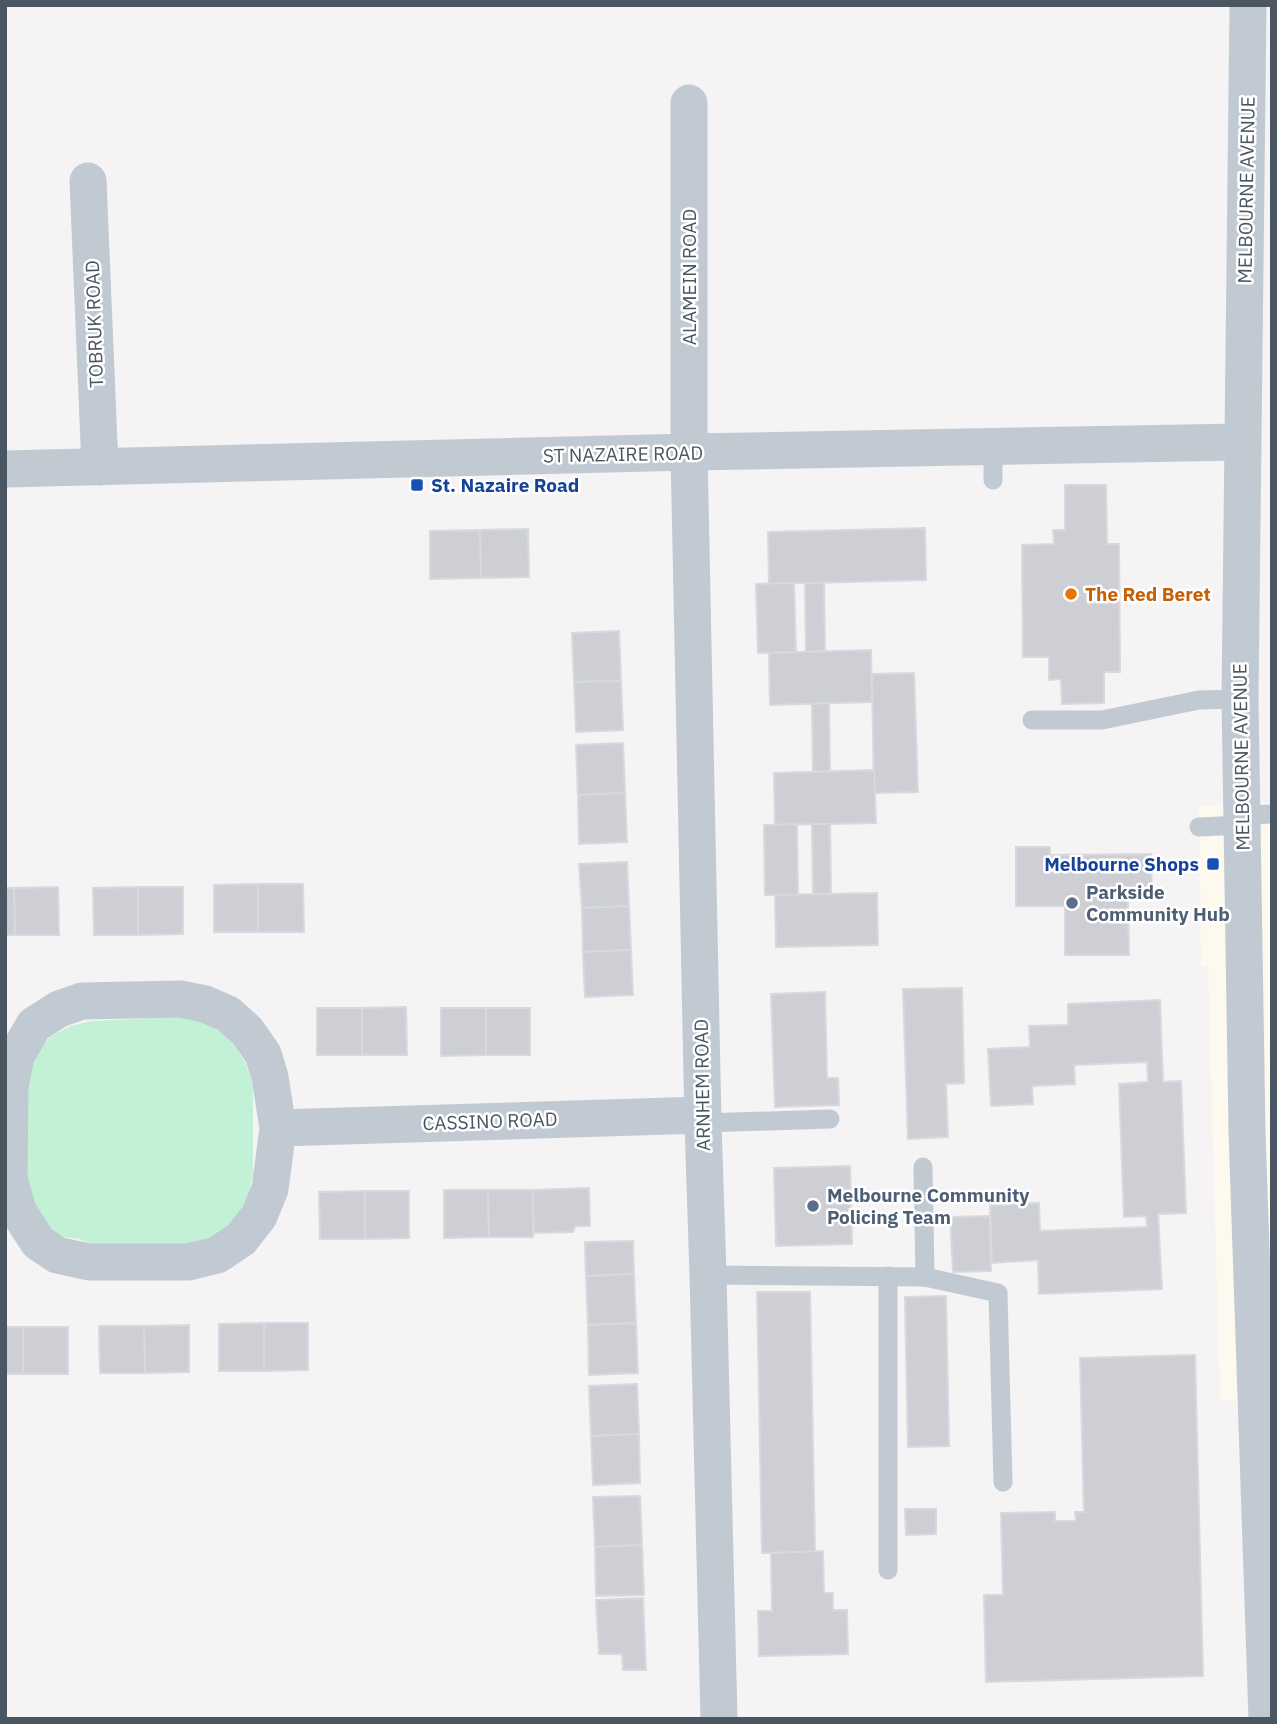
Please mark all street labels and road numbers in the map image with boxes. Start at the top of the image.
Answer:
street label: MELBOURNE AVENUE [1232,96,1260,284]
street label: ALAMEIN ROAD [677,209,701,345]
street label: TOBRUK ROAD [80,260,108,388]
street label: ST NAZAIRE ROAD [543,441,703,467]
street label: MELBOURNE AVENUE [1227,663,1255,851]
street label: ARNHEM ROAD [689,1019,715,1151]
street label: CASSINO ROAD [422,1107,558,1135]

